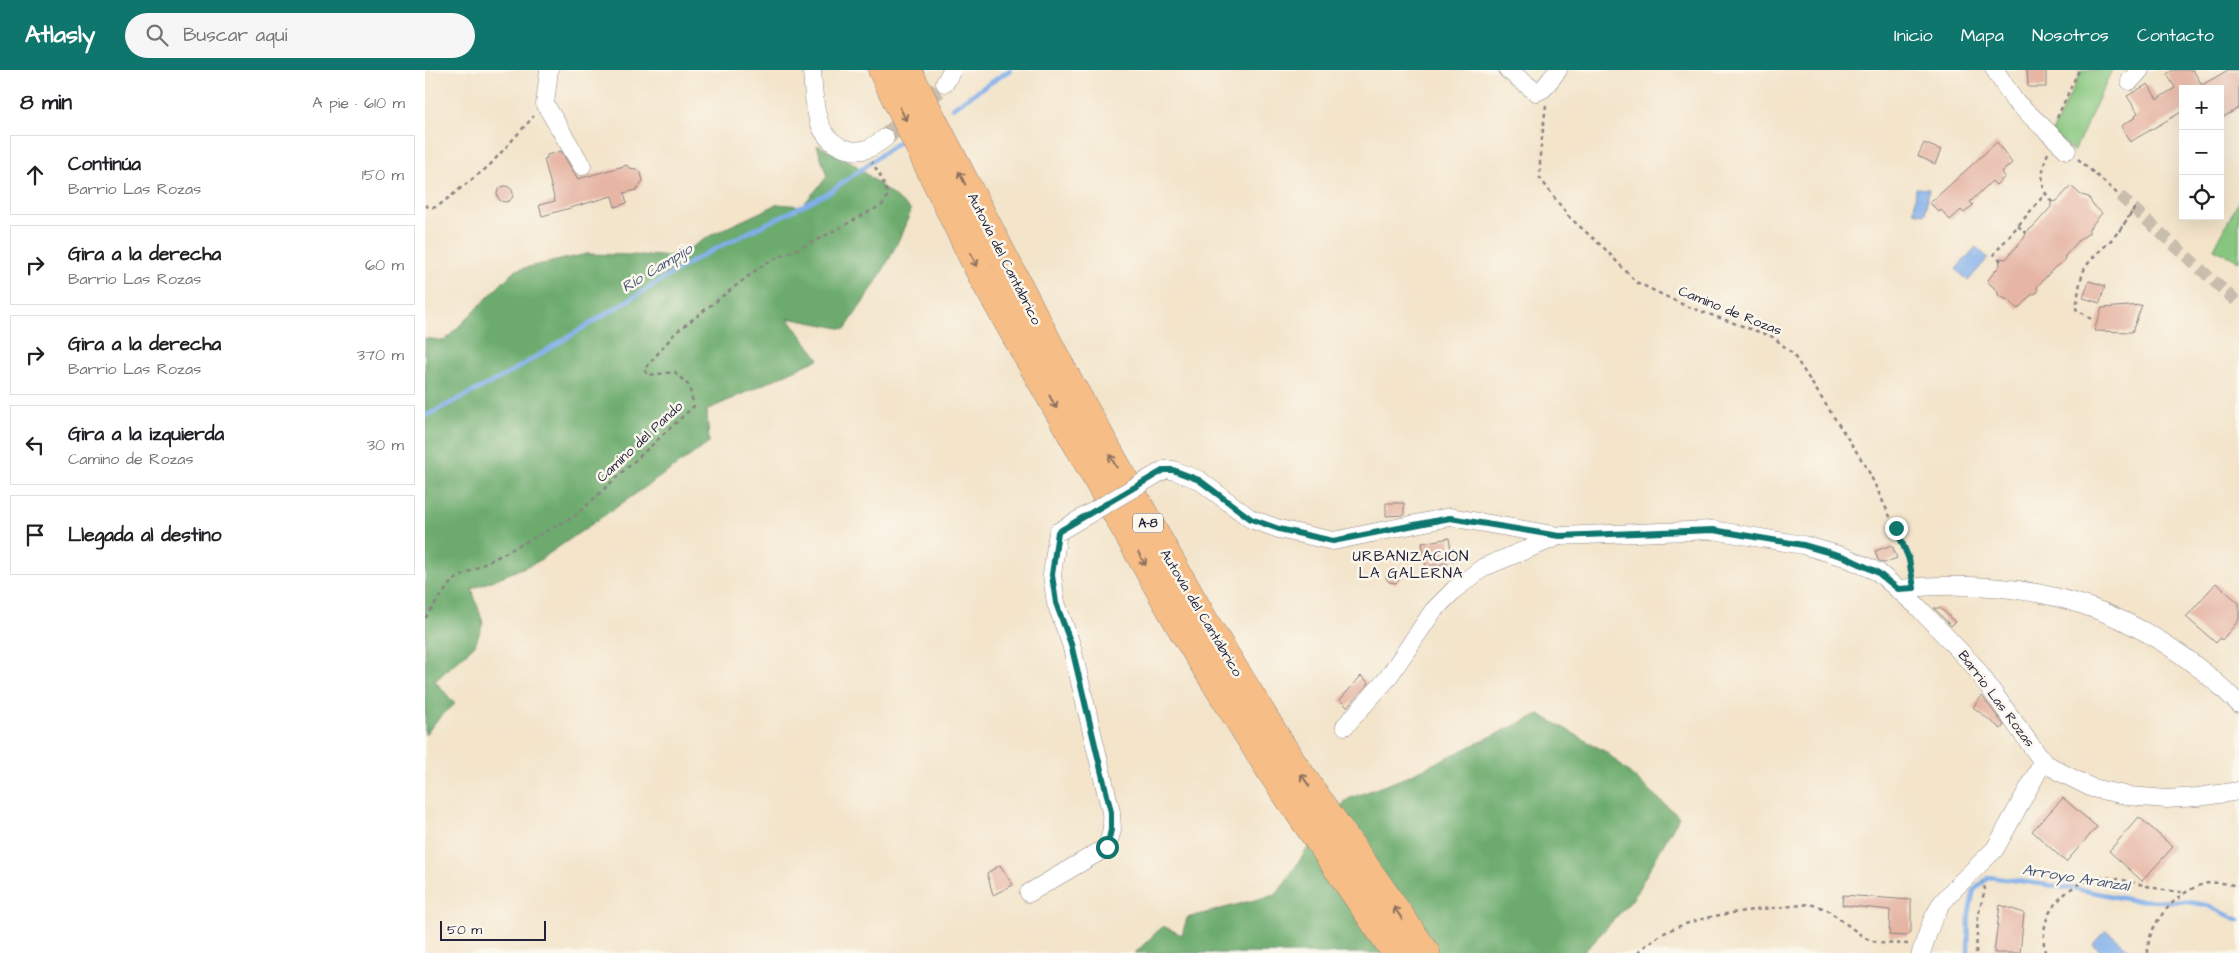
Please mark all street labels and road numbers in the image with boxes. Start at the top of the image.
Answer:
street label: Autovía del Cantábrico [962,190,1046,328]
street label: Camino de Rozas [1675,281,1785,341]
street label: Camino del Pando [593,397,688,487]
road number: A-8 [1133,513,1163,532]
street label: Autovía del Cantábrico [1155,545,1247,681]
street label: Barrio Las Rozas [1953,646,2039,752]

